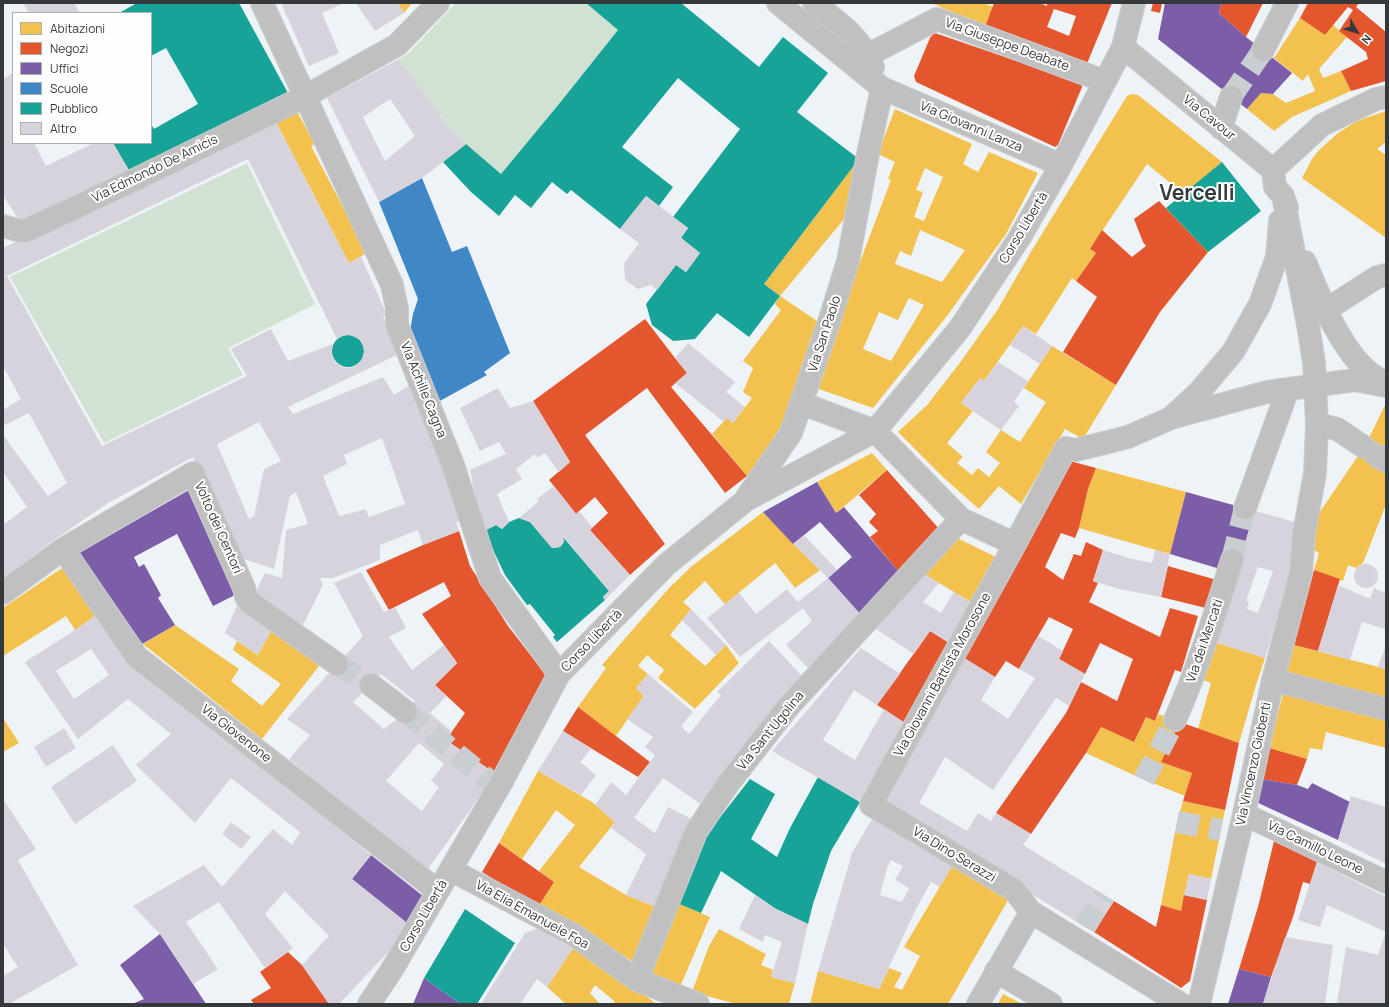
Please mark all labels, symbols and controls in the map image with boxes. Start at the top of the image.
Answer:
legend [12,12,152,144]
north arrow [1337,12,1377,52]
street label: Via Giuseppe Deabate [943,15,1071,75]
text: Abitazioni [50,20,105,37]
text: N [1359,32,1375,47]
text: Negozi [50,40,88,57]
text: Uffici [50,60,79,77]
text: Scuole [50,80,88,97]
street label: Via Cavour [1180,92,1238,144]
street label: Via Giovanni Lanza [917,98,1025,156]
text: Pubblico [50,100,98,117]
text: Altro [50,120,77,137]
street label: Via Edmondo De Amicis [90,132,220,206]
district label: Vercelli [1159,181,1235,207]
street label: Corso Libertà [997,189,1051,267]
street label: Via San Paolo [805,294,845,374]
street label: Via Achille Cagna [397,340,449,440]
street label: Volto dei Centori [191,480,245,576]
street label: Via Giovanni Battista Morosone [891,590,995,760]
street label: Via dei Mercati [1183,597,1227,685]
street label: Corso Libertà [558,607,626,675]
street label: Via Sant'Ugolina [734,688,808,774]
street label: Via Vincenzo Gioberti [1233,701,1275,827]
street label: Via Giovenone [198,702,274,766]
street label: Via Camillo Leone [1265,818,1365,878]
street label: Via Dino Serazzi [910,824,998,886]
street label: Corso Libertà [397,877,451,955]
street label: Via Elia Emanuele Foa [473,877,591,953]

